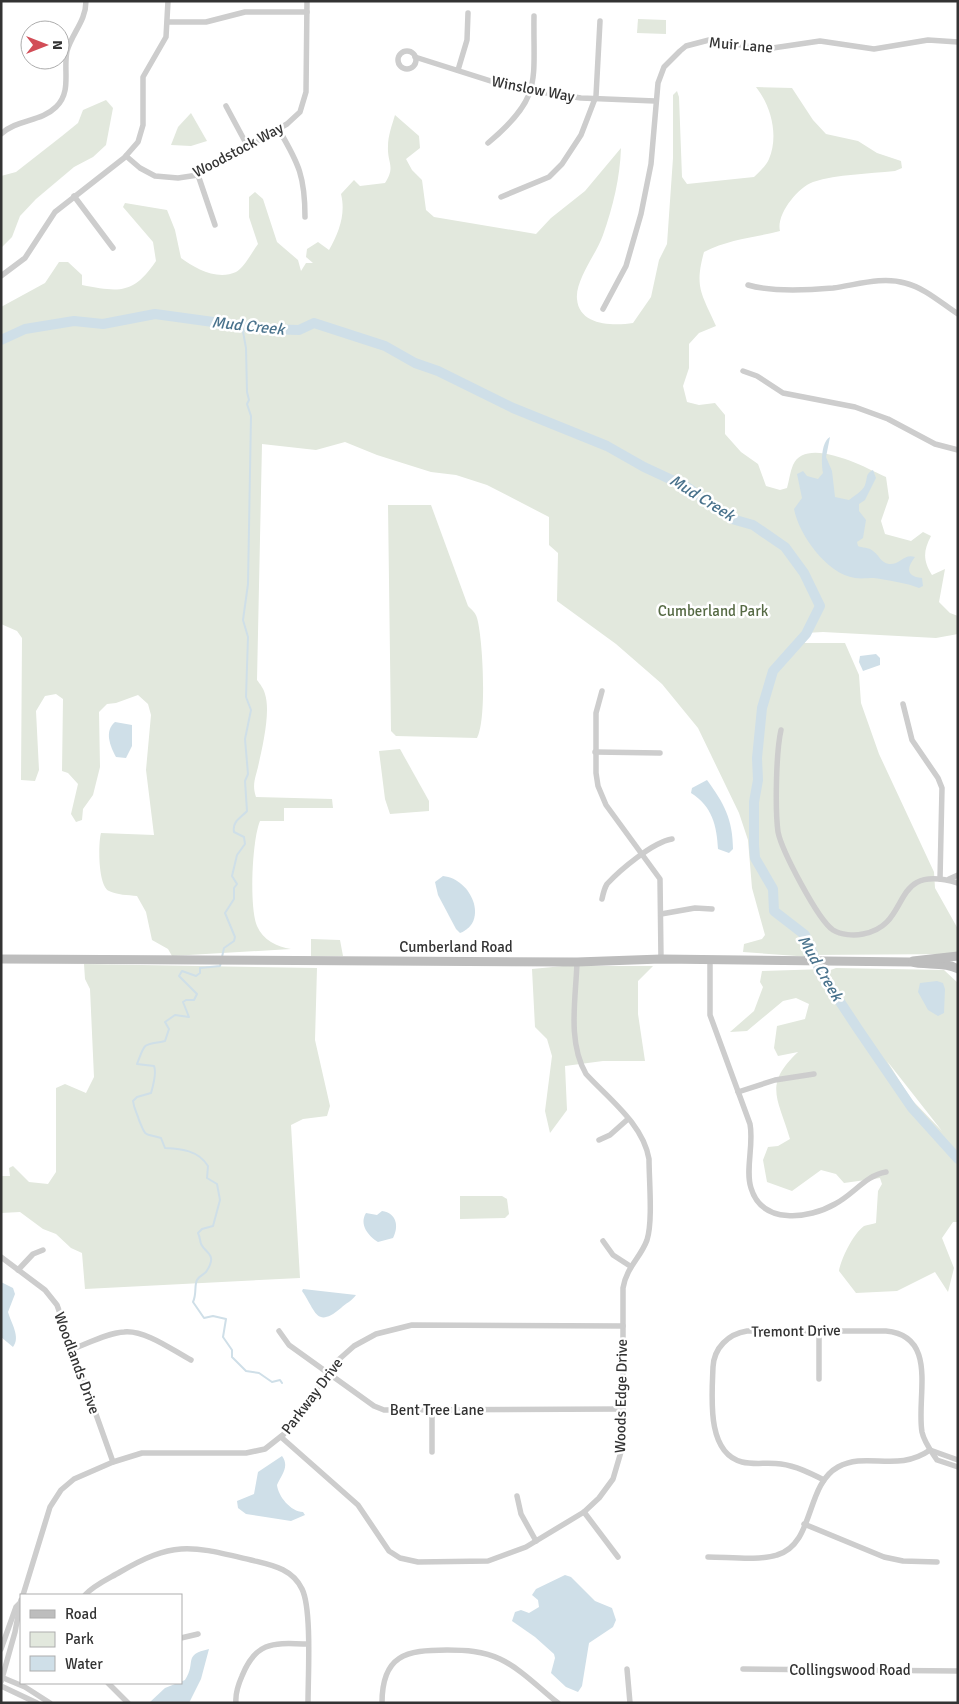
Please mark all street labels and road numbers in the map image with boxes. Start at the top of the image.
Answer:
street label: Muir Lane [708,33,774,57]
street label: Winslow Way [490,72,576,106]
street label: Woodstock Way [190,119,286,181]
street label: Cumberland Road [399,938,513,956]
street label: Woodlands Drive [50,1310,104,1416]
street label: Tremont Drive [751,1321,841,1341]
street label: Woods Edge Drive [611,1339,631,1453]
street label: Parkway Drive [277,1354,347,1438]
street label: Bent Tree Lane [390,1401,484,1419]
street label: Collingswood Road [789,1661,911,1679]

